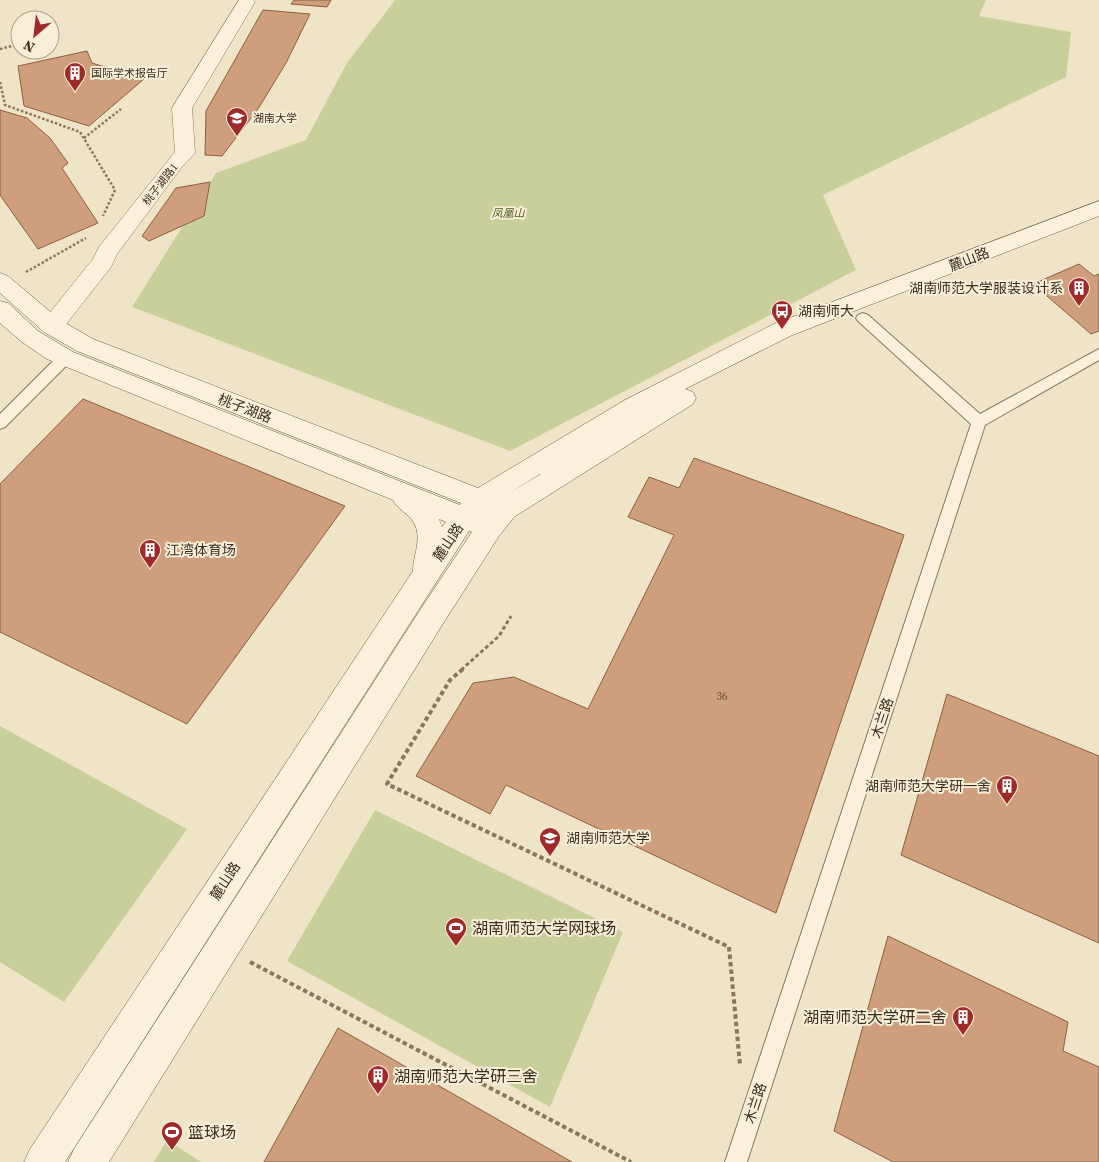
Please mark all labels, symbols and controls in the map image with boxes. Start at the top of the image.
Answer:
north arrow [10,10,60,60]
text: N [20,35,38,58]
building icon: 国际学术报告厅 [63,61,87,92]
place label: 国际学术报告厅 [91,66,168,81]
school or university icon: 湖南大学 [225,106,249,137]
place label: 湖南大学 [253,111,297,126]
street label: 桃子湖路1 [139,160,182,208]
park label: 凤凰山 [492,206,525,221]
street label: 麓山路 [946,242,992,276]
building icon: 湖南师范大学服装设计系 [1067,276,1091,307]
place label: 湖南师范大学服装设计系 [909,278,1063,298]
bus stop icon: 湖南师大 [770,299,794,330]
place label: 湖南师大 [798,301,854,321]
street label: 桃子湖路 [215,389,275,427]
street label: 麓山路 [428,519,468,565]
building icon: 江湾体育场 [138,538,162,569]
place label: 江湾体育场 [166,540,236,560]
house number: 36 [717,689,728,704]
street label: 木兰路 [866,695,898,741]
building icon: 湖南师范大学研一舍 [995,774,1019,805]
place label: 湖南师范大学研一舍 [865,776,991,796]
school or university icon: 湖南师范大学 [538,826,562,857]
place label: 湖南师范大学 [566,828,650,848]
street label: 麓山路 [205,858,245,904]
sports icon: 湖南师范大学网球场 [444,916,468,947]
place label: 湖南师范大学网球场 [472,917,616,939]
building icon: 湖南师范大学研二舍 [951,1005,975,1036]
place label: 湖南师范大学研二舍 [803,1006,947,1028]
building icon: 湖南师范大学研三舍 [366,1064,390,1095]
place label: 湖南师范大学研三舍 [394,1065,538,1087]
street label: 木兰路 [739,1080,771,1126]
sports icon: 篮球场 [160,1120,184,1151]
place label: 篮球场 [188,1121,236,1143]

